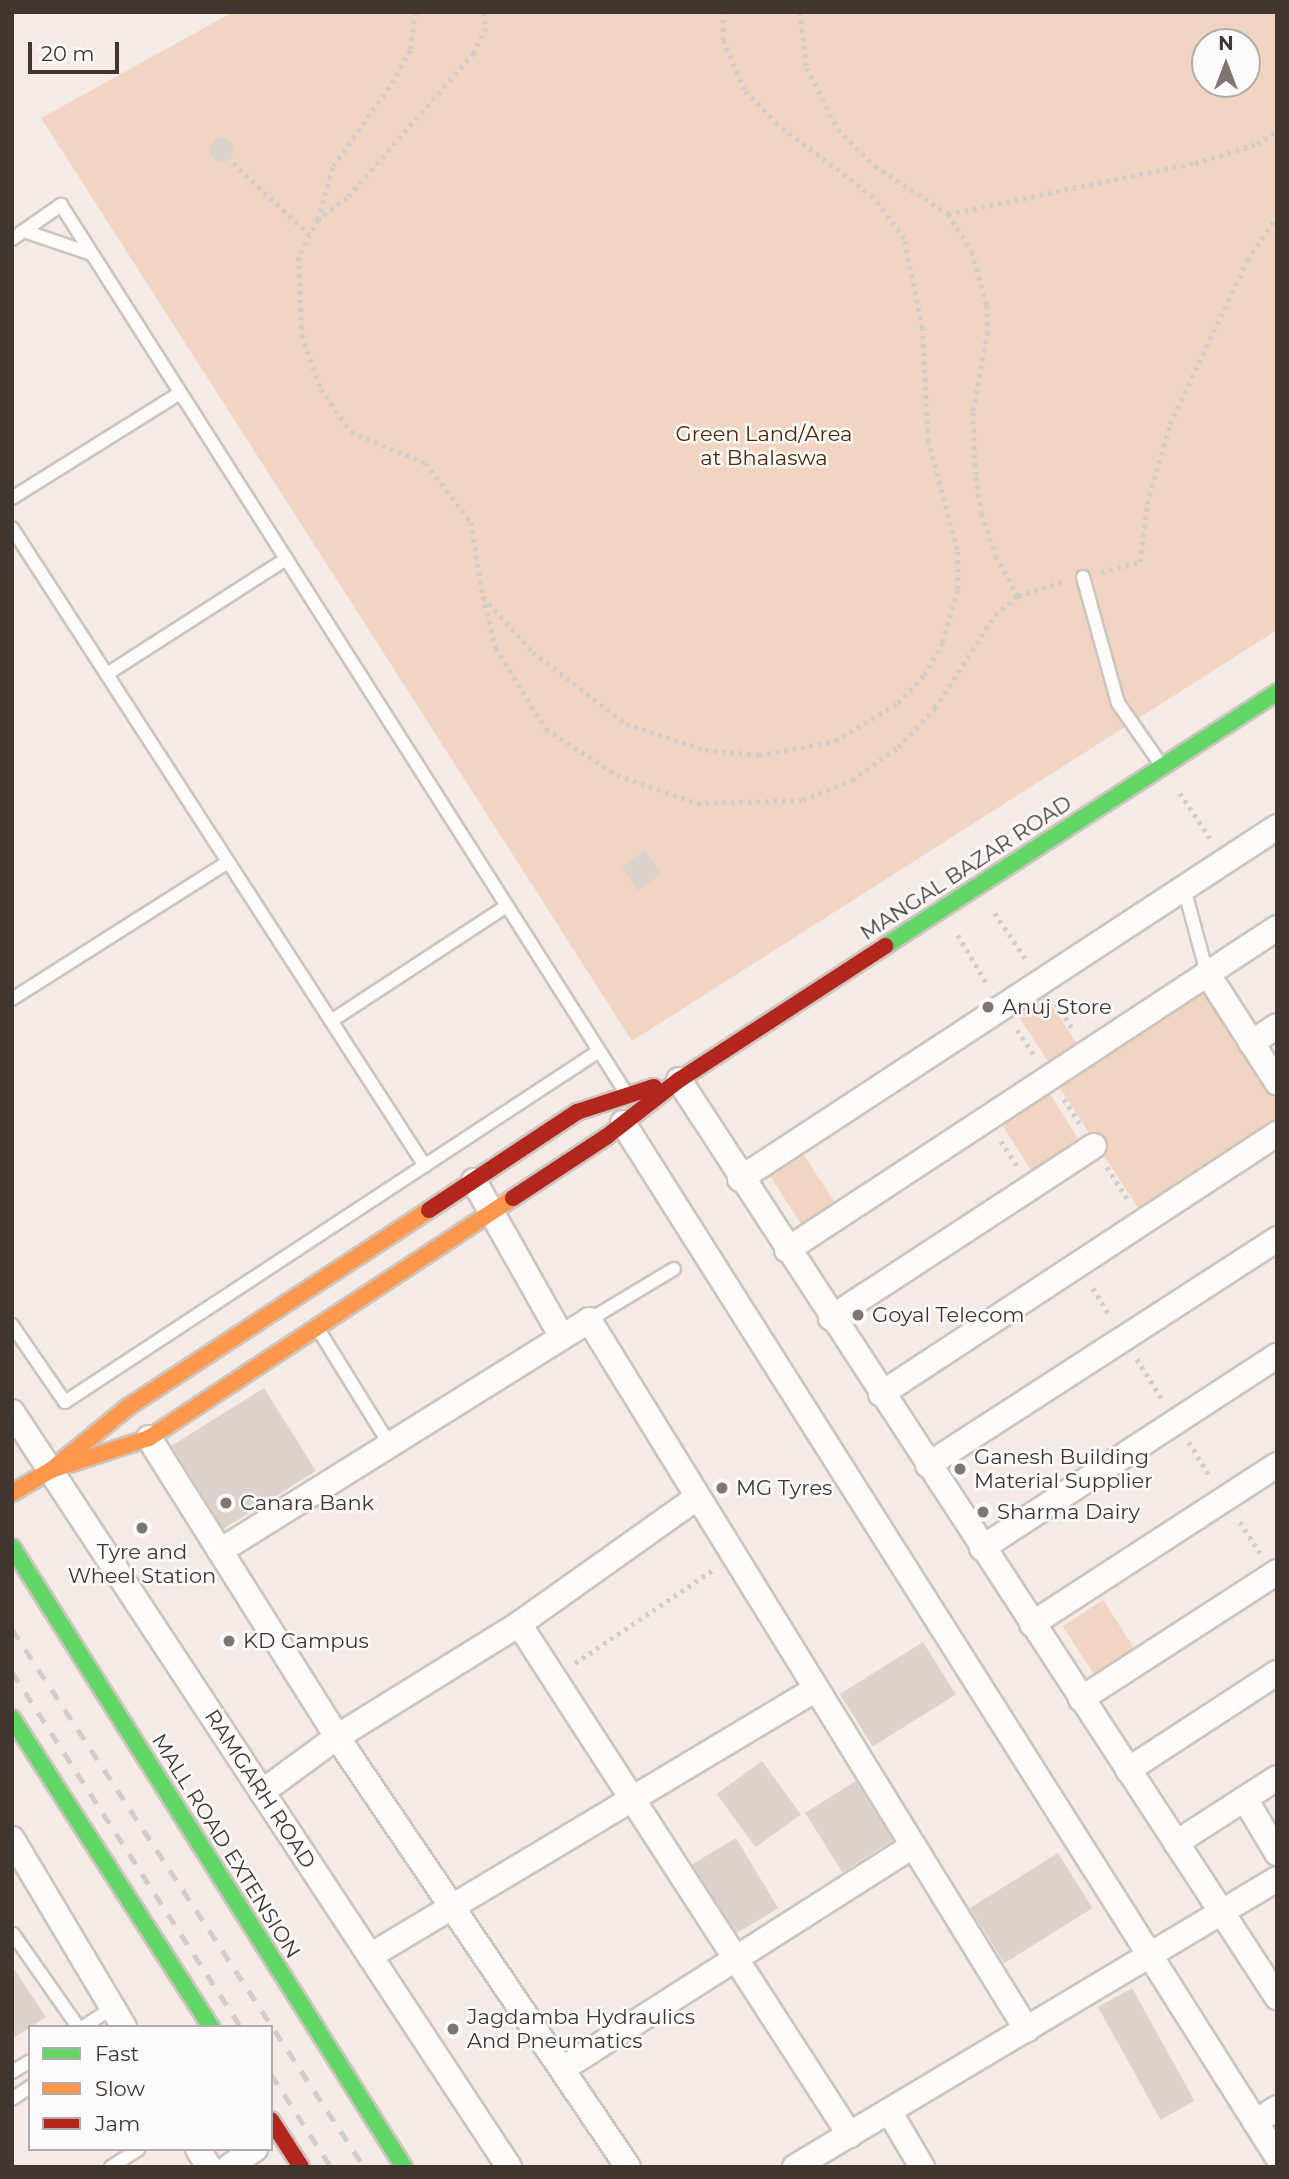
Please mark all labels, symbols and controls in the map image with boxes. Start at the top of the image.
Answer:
scale bar [32,28,122,72]
north arrow [1191,28,1261,98]
text: N [1218,32,1234,55]
text: 20 m [41,41,95,66]
park label: Green Land/Area at Bhalaswa [676,421,852,471]
street label: MANGAL BAZAR ROAD [856,790,1076,946]
place label: Anuj Store [1002,994,1112,1020]
marker: Anuj Store [980,999,996,1015]
place label: Goyal Telecom [872,1302,1025,1328]
marker: Goyal Telecom [850,1307,866,1323]
place label: Ganesh Building Material Supplier [974,1444,1153,1494]
marker: Ganesh Building Material Supplier [952,1461,968,1477]
place label: MG Tyres [736,1475,832,1501]
marker: MG Tyres [714,1480,730,1496]
place label: Canara Bank [240,1490,374,1516]
marker: Canara Bank [218,1495,234,1511]
place label: Sharma Dairy [997,1499,1140,1525]
marker: Sharma Dairy [975,1504,991,1520]
marker: Tyre and Wheel Station [134,1520,150,1536]
place label: Tyre and Wheel Station [68,1539,216,1589]
place label: KD Campus [243,1628,369,1654]
marker: KD Campus [221,1633,237,1649]
street label: RAMGARH ROAD [199,1705,321,1873]
street label: MALL ROAD EXTENSION [146,1729,306,1963]
place label: Jagdamba Hydraulics And Pneumatics [467,2004,695,2054]
marker: Jagdamba Hydraulics And Pneumatics [445,2021,461,2037]
legend [28,2025,273,2151]
text: Fast [95,2041,139,2066]
text: Slow [95,2076,145,2101]
text: Jam [95,2111,140,2136]

